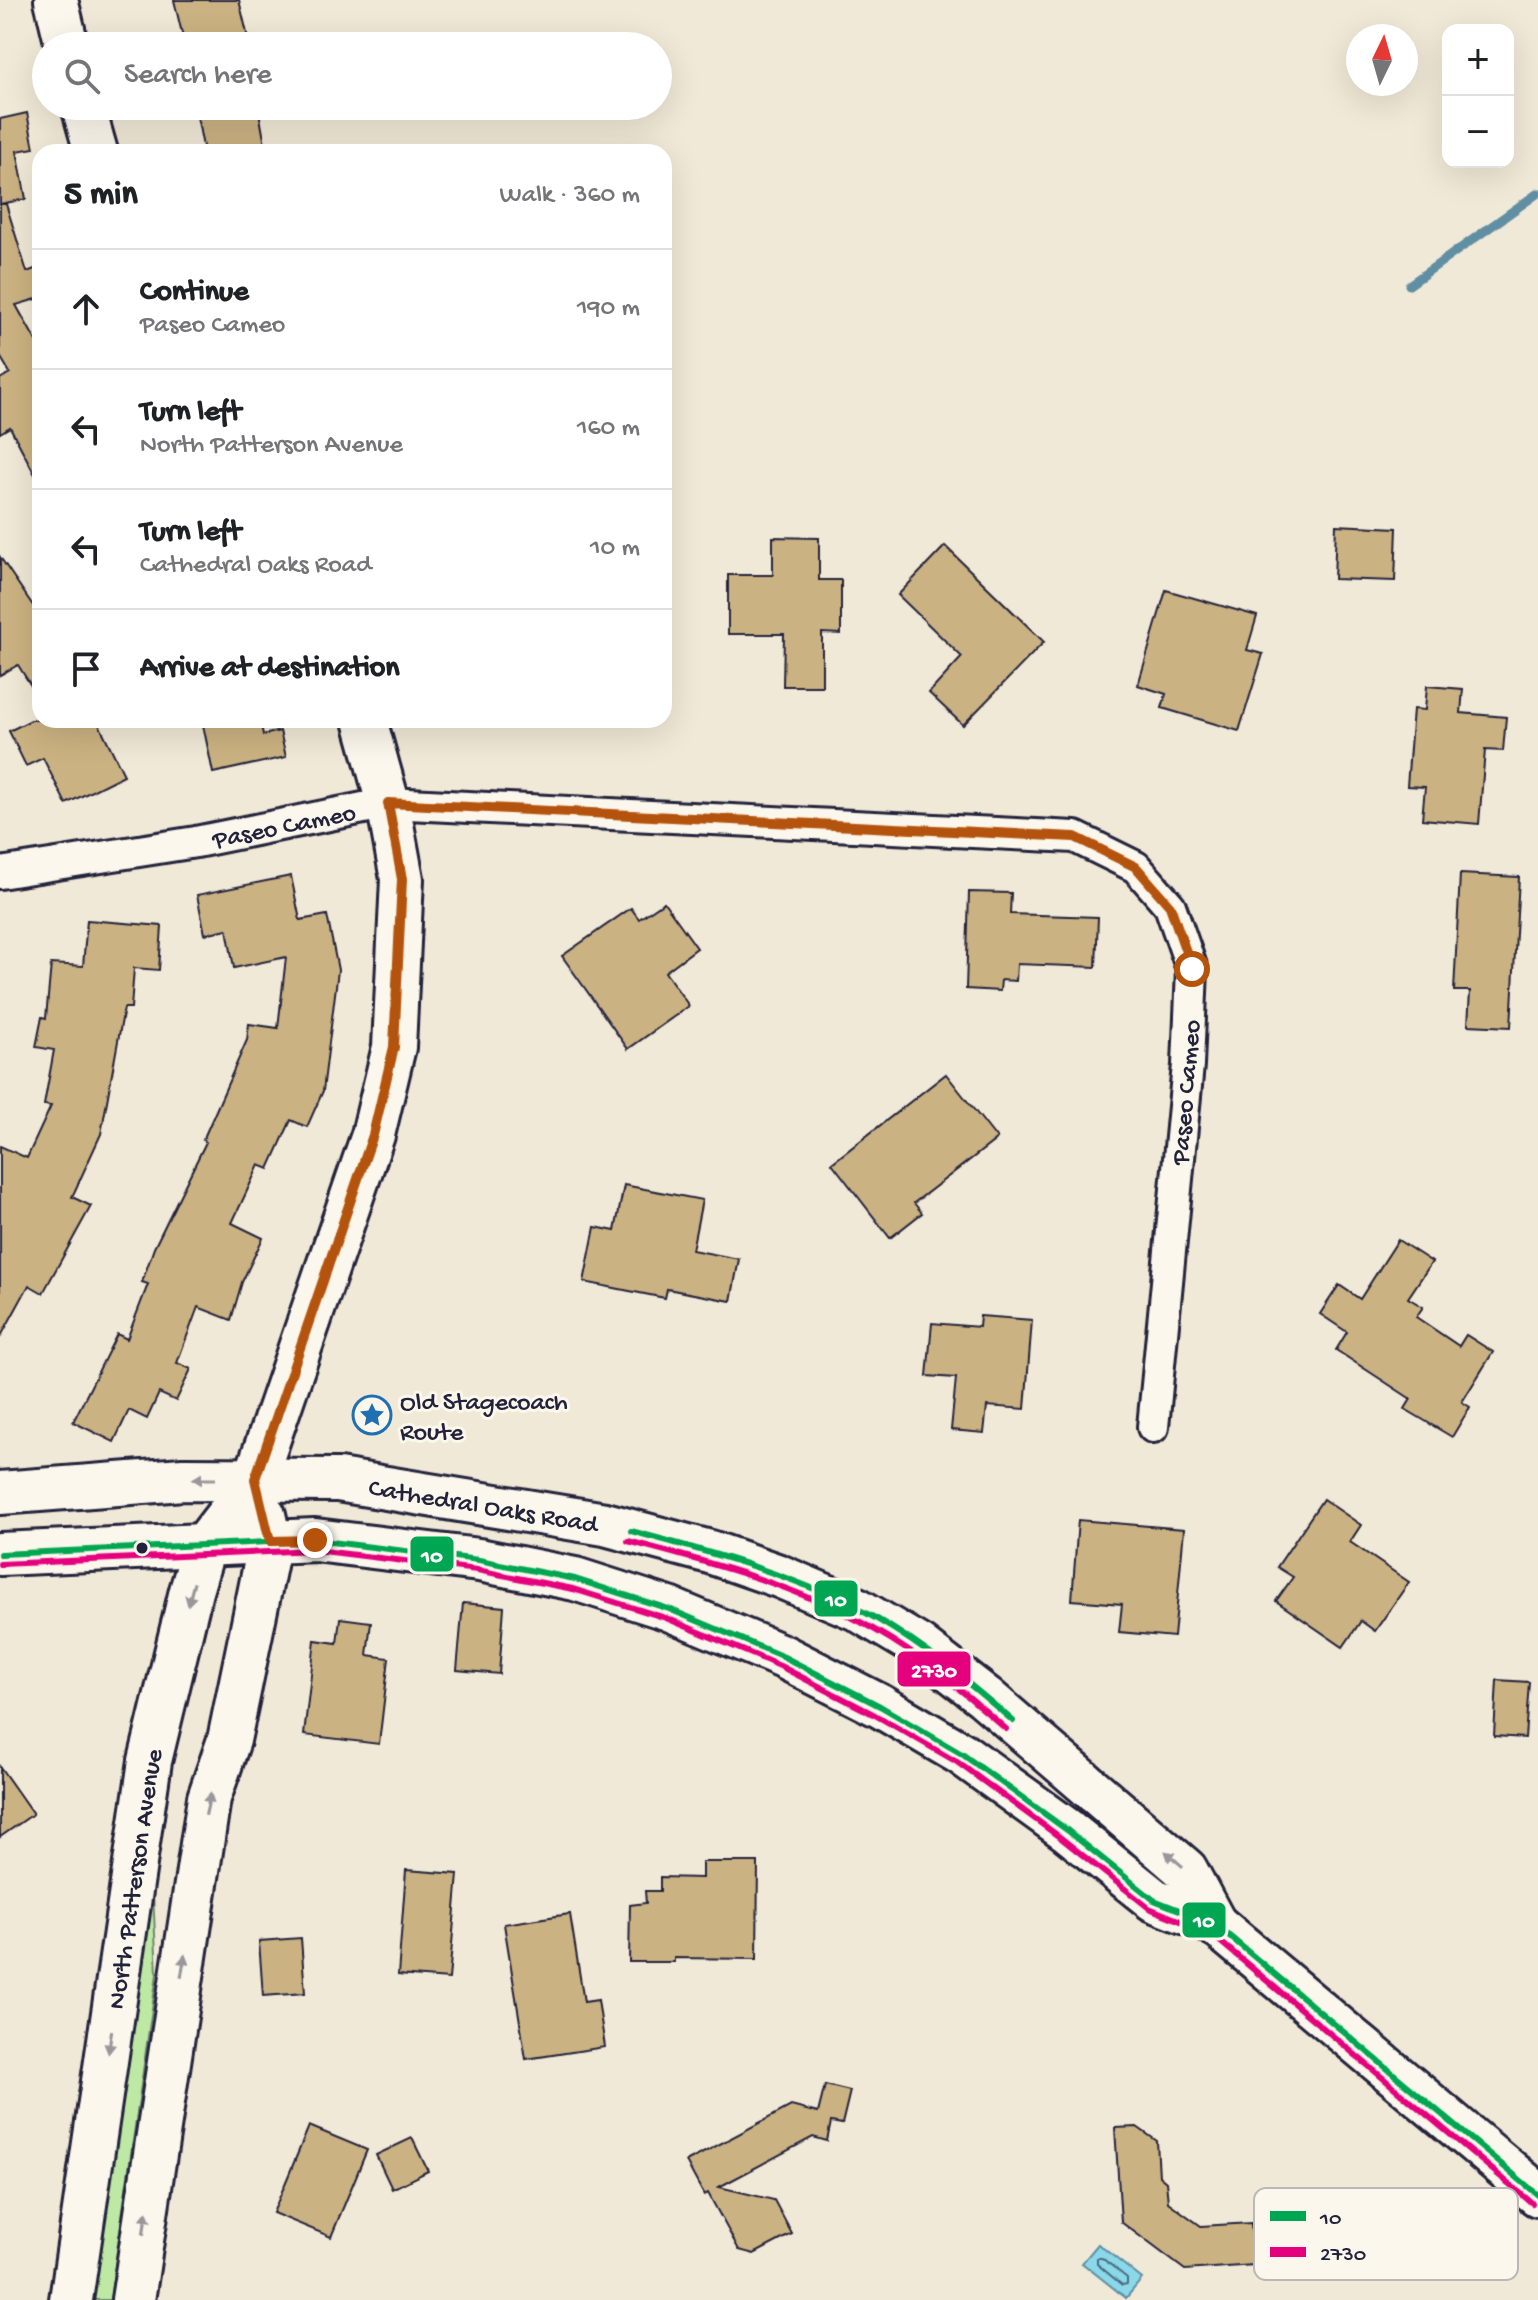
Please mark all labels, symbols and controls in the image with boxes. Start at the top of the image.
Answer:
north arrow [1346,24,1418,96]
map controls [1442,24,1514,168]
button: + [1442,24,1514,96]
search box [32,32,672,120]
icon: search [60,54,104,98]
text: Search here [124,59,272,94]
button: − [1442,96,1514,168]
text: 5 min [64,176,138,216]
text: Walk · 360 m [500,181,640,212]
text: Continue [140,276,249,311]
icon: ahead [64,287,108,331]
text: 190 m [577,294,640,325]
text: Paseo Cameo [140,311,285,342]
text: Turn left [140,396,241,431]
icon: left [64,407,108,451]
text: 160 m [577,414,640,445]
text: North Patterson Avenue [140,431,403,462]
text: Turn left [140,516,241,551]
icon: left [64,527,108,571]
text: 10 m [590,534,640,565]
text: Cathedral Oaks Road [140,551,371,582]
icon: arrive [64,647,108,691]
text: Arrive at destination [140,652,400,687]
street label: Paseo Cameo [209,799,359,858]
route start [1174,951,1210,987]
street label: Paseo Cameo [1167,1019,1210,1167]
place label: Old Stagecoach Route [400,1389,568,1450]
place icon: Old Stagecoach Route [351,1394,393,1436]
one-way arrow [191,1473,216,1485]
street label: Cathedral Oaks Road [366,1474,601,1543]
route end [297,1522,333,1558]
line badge: 10 [409,1535,455,1573]
unlabelled marker [134,1540,150,1556]
text: 10 [420,1545,443,1571]
line badge: 10 [813,1579,859,1618]
one-way arrow [184,1581,196,1606]
text: 10 [824,1589,847,1615]
line badge: 2730 [896,1650,972,1688]
text: 2730 [911,1660,958,1686]
street label: North Patterson Avenue [103,1745,173,2012]
one-way arrow [203,1791,215,1816]
one-way arrow [1164,1851,1184,1868]
line badge: 10 [1181,1901,1227,1939]
text: 10 [1192,1910,1215,1936]
one-way arrow [177,1953,190,1978]
one-way arrow [103,2030,116,2055]
legend [1254,2188,1518,2280]
text: 10 [1319,2207,1341,2233]
one-way arrow [139,2210,152,2235]
text: 2730 [1320,2243,1366,2269]

